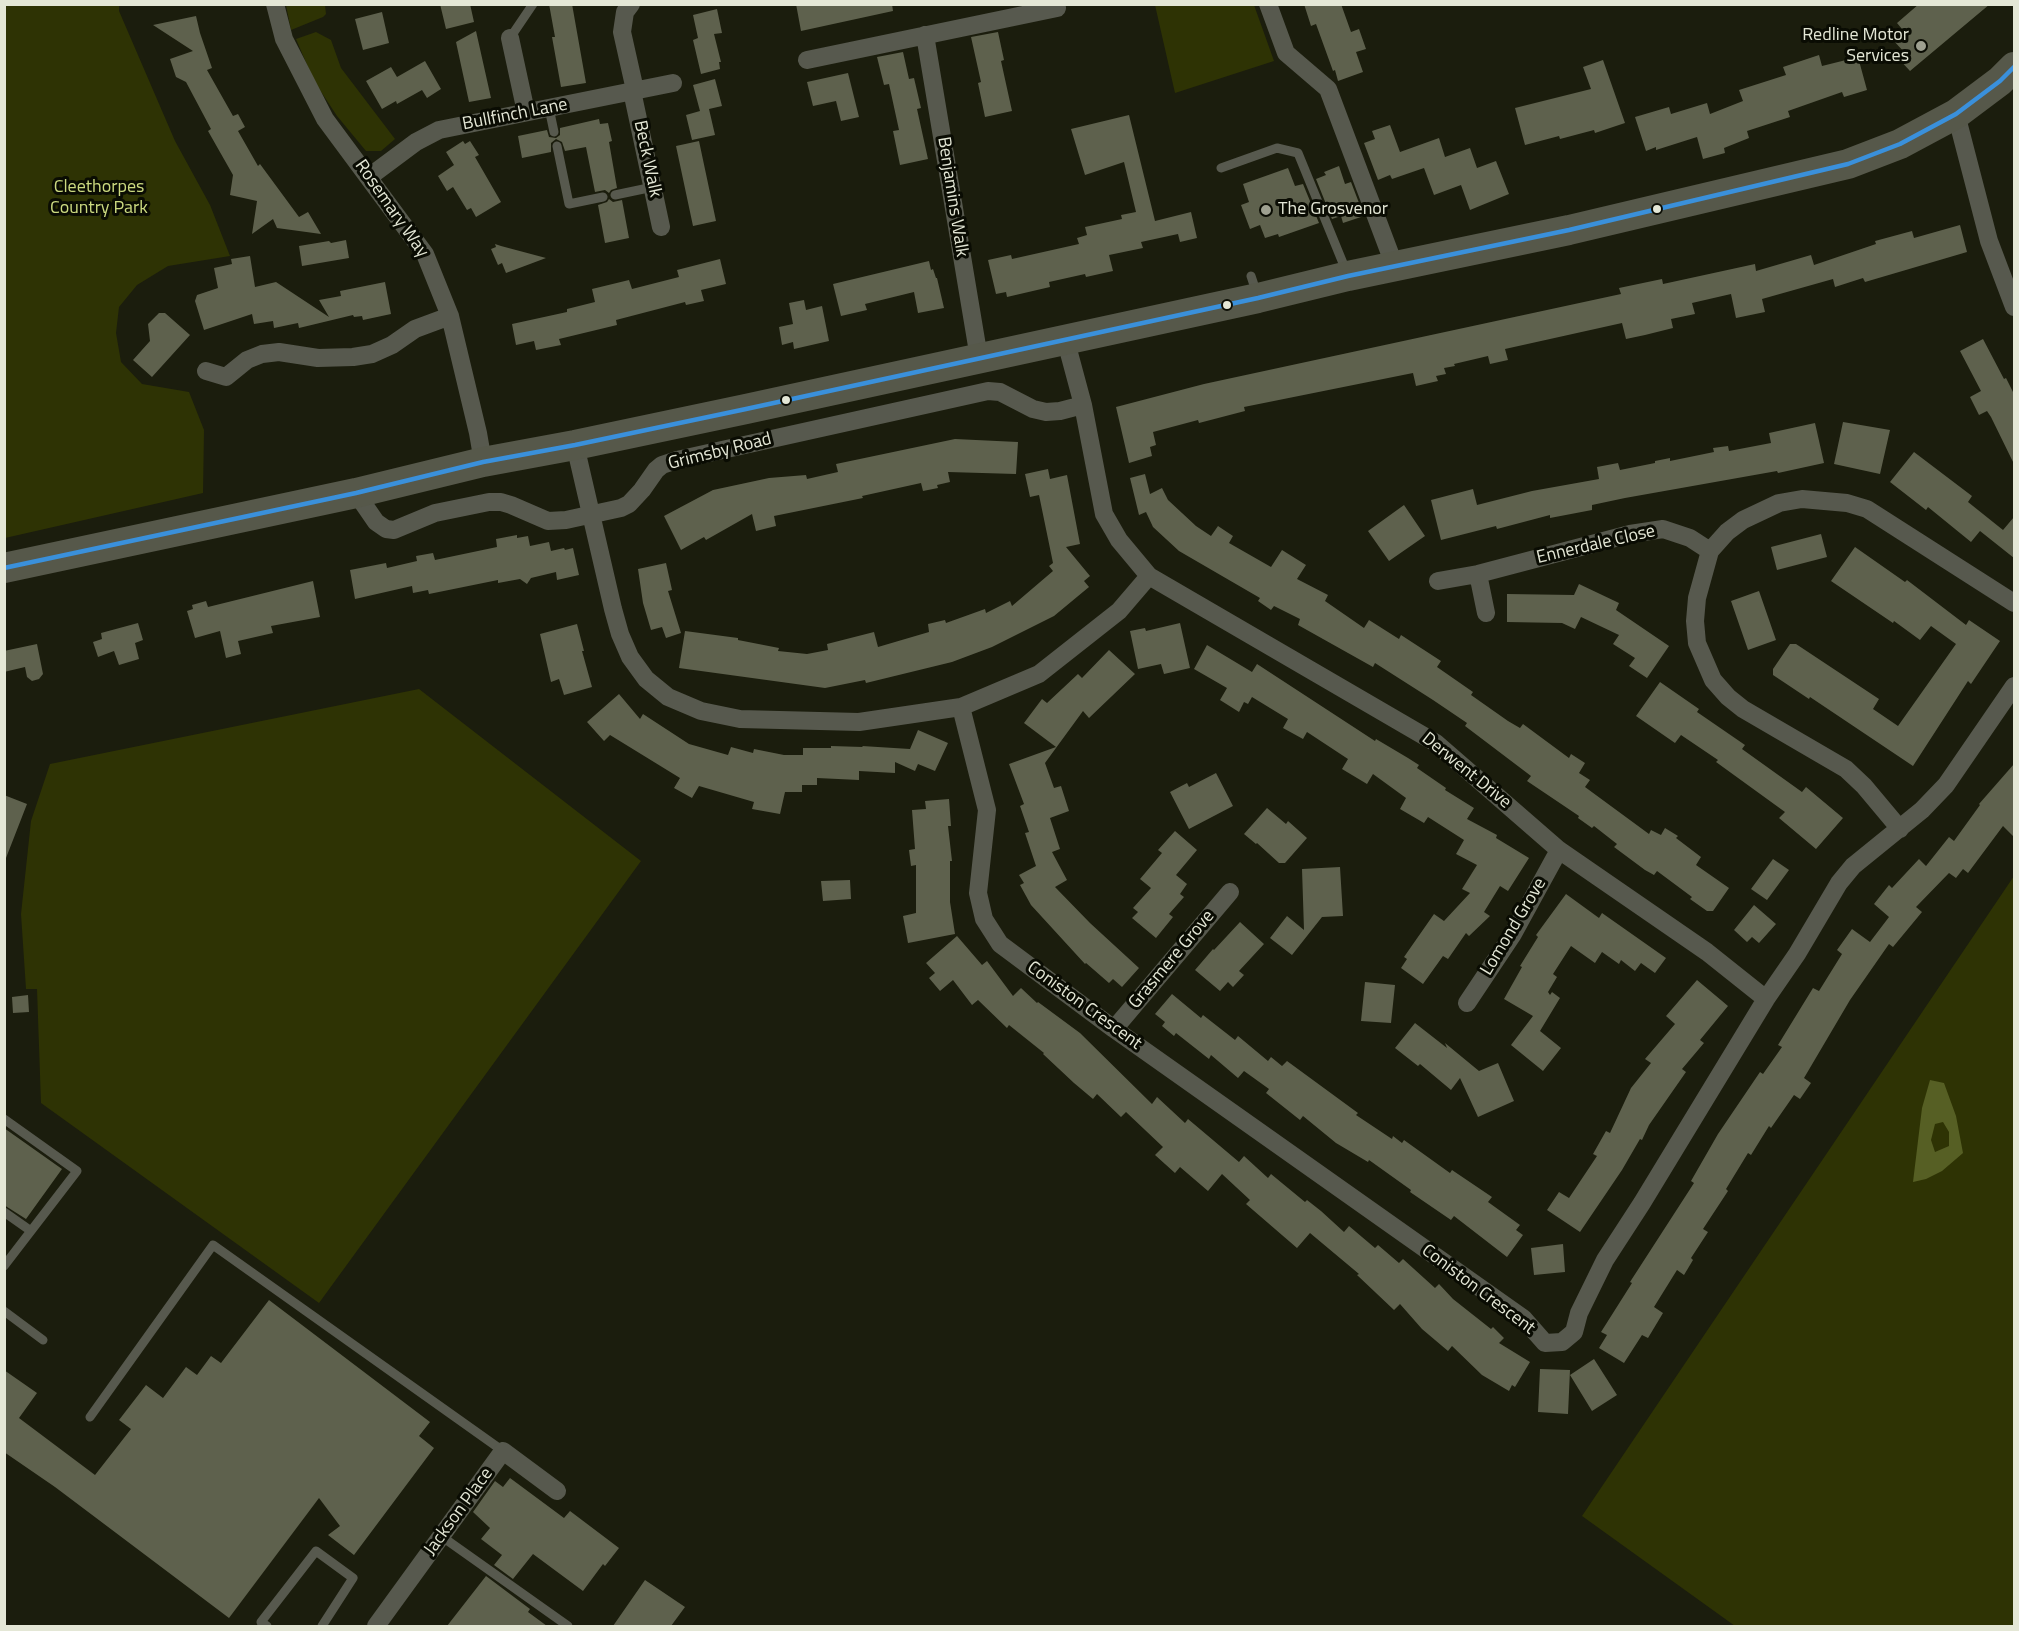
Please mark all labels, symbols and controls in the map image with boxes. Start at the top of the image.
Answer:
place label: Redline Motor Services [1802,25,1909,68]
marker: Redline Motor Services [1914,39,1928,53]
street label: Bullfinch Lane [461,94,569,136]
street label: Beck Walk [628,119,666,199]
street label: Benjamins Walk [932,135,972,259]
street label: Rosemary Way [349,156,433,262]
park label: Cleethorpes Country Park [50,177,148,219]
place label: The Grosvenor [1278,199,1388,221]
marker: The Grosvenor [1259,203,1273,217]
unlabelled marker [1651,203,1663,215]
unlabelled marker [1221,299,1233,311]
unlabelled marker [780,394,792,406]
street label: Grimsby Road [666,429,774,475]
street label: Ennerdale Close [1535,521,1657,569]
street label: Derwent Drive [1417,728,1515,814]
street label: Lomond Grove [1476,874,1552,980]
street label: Grasmere Grove [1125,906,1219,1014]
street label: Coniston Crescent [1022,957,1146,1055]
street label: Coniston Crescent [1417,1240,1539,1340]
street label: Jackson Place [420,1464,498,1560]

